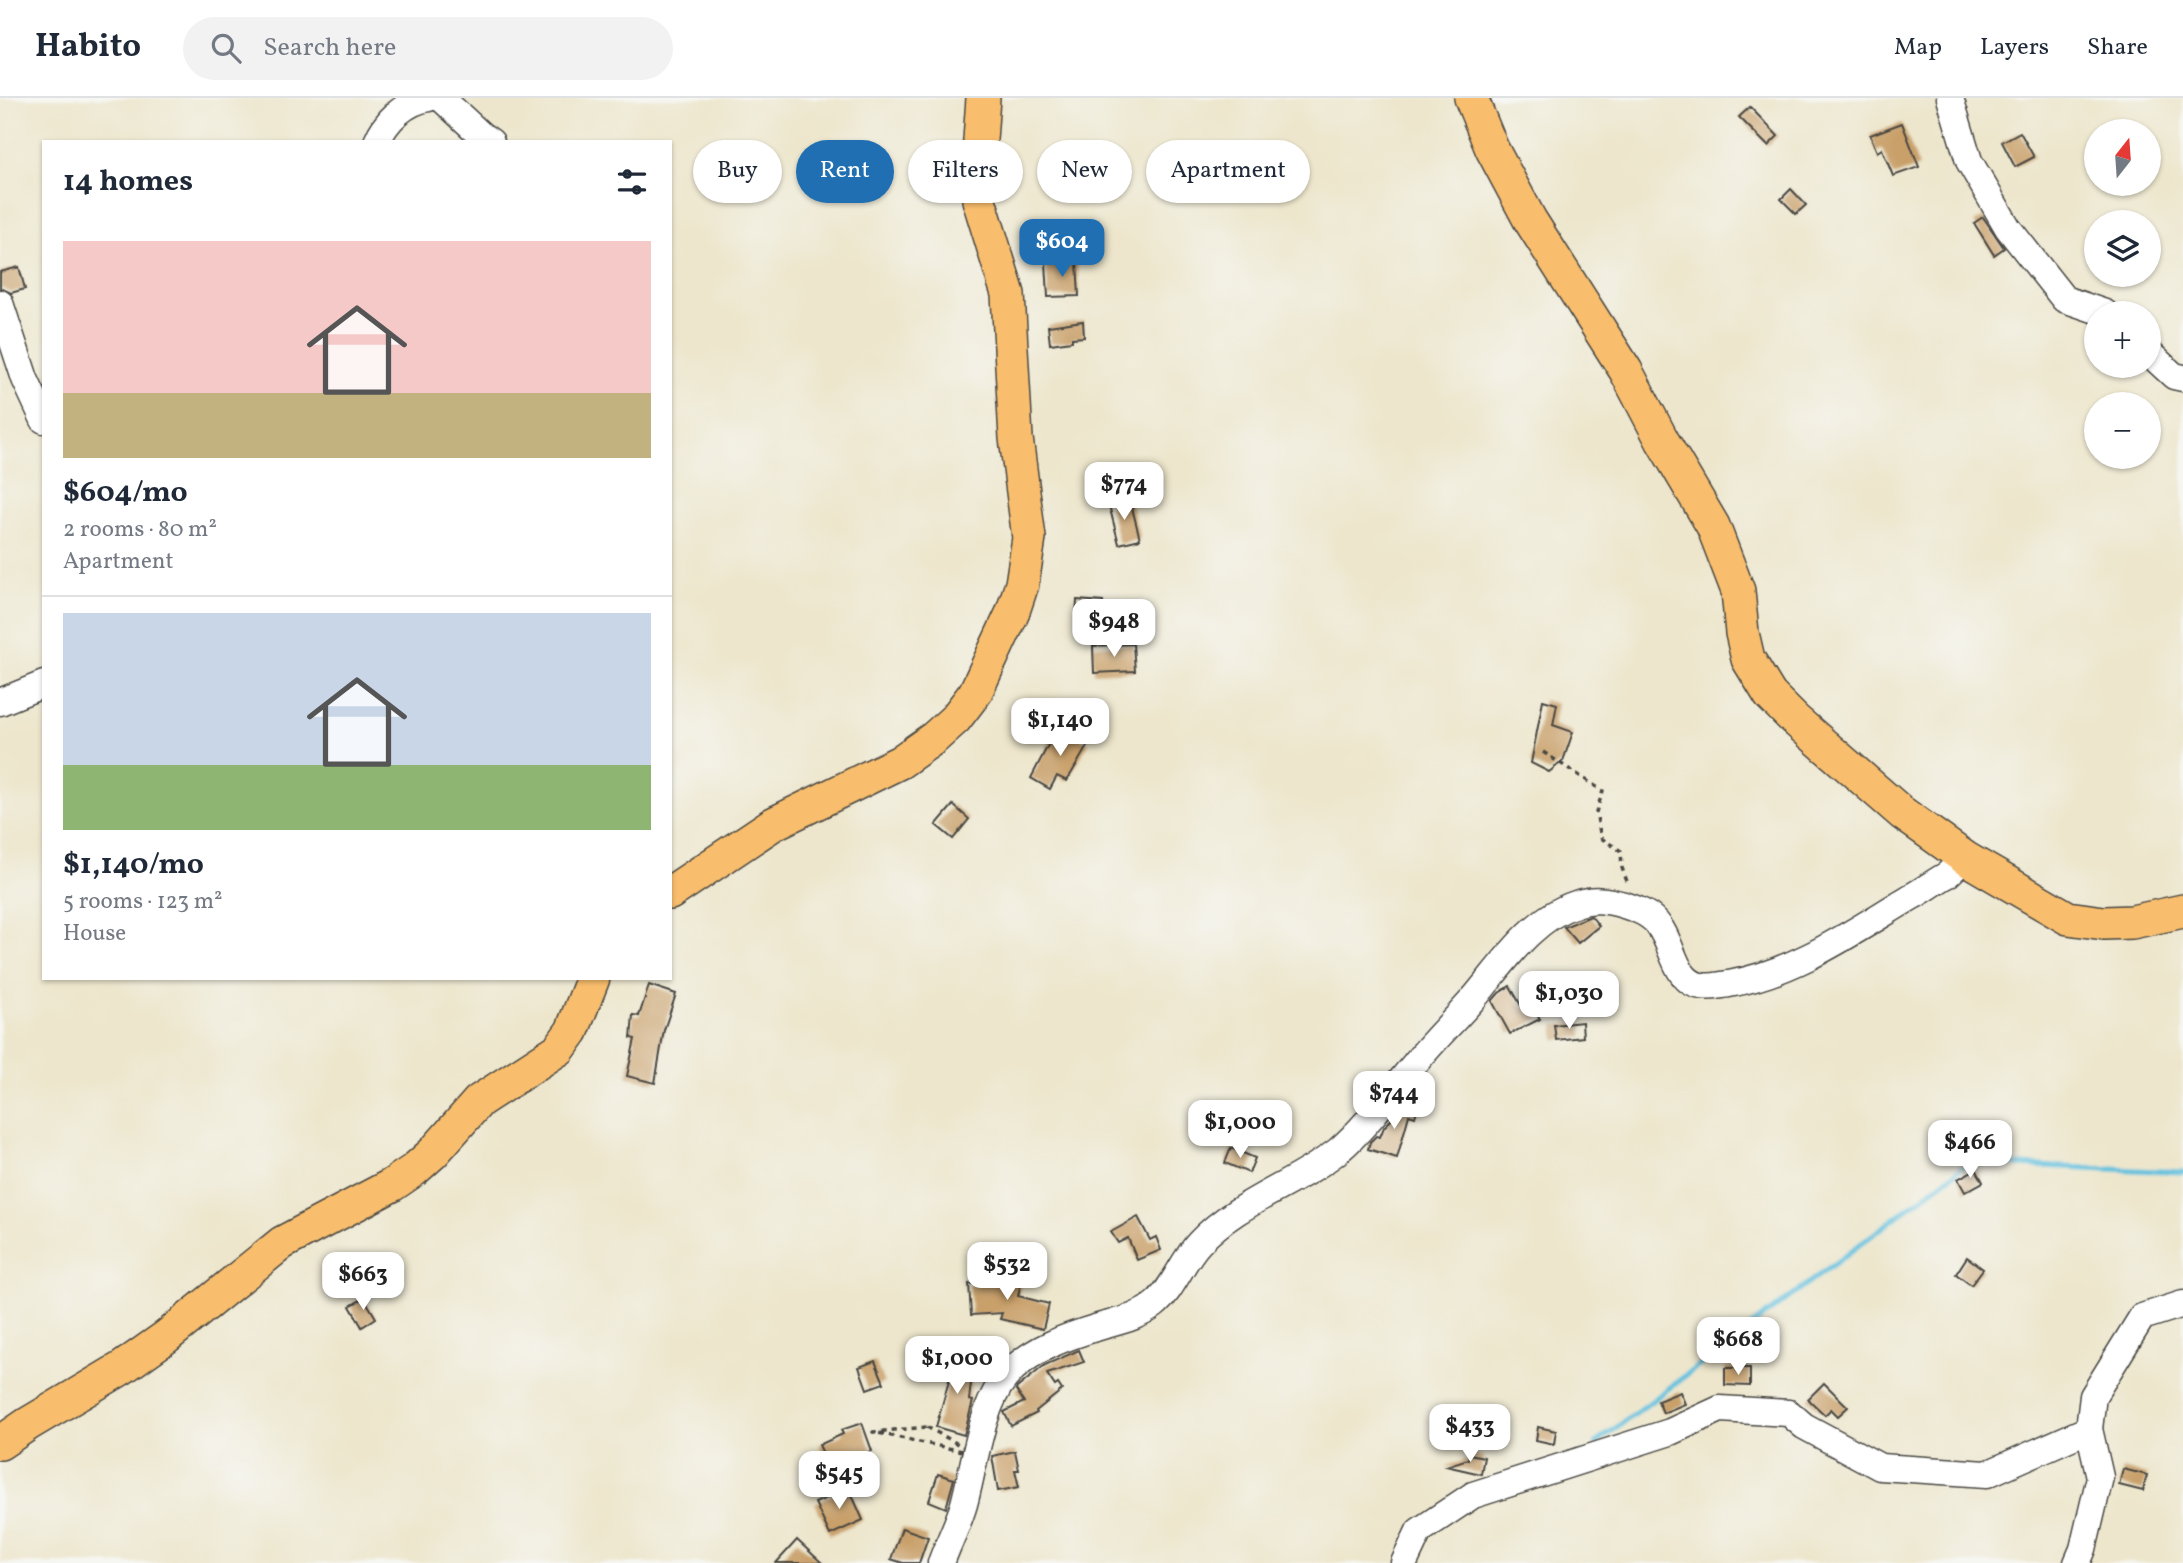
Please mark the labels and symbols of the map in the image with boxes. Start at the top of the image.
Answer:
north arrow [2084,119,2161,196]
pin: $604 [1021,220,1103,279]
pin: $774 [1083,462,1165,522]
pin: $948 [1073,600,1155,659]
pin: $1,140 [1003,698,1117,758]
pin: $1,030 [1512,972,1626,1031]
pin: $744 [1353,1072,1435,1131]
pin: $1,000 [1183,1100,1297,1160]
pin: $466 [1929,1121,2011,1180]
pin: $532 [966,1242,1048,1302]
pin: $663 [322,1252,404,1312]
pin: $668 [1697,1318,1779,1377]
pin: $1,000 [900,1336,1014,1396]
pin: $433 [1429,1404,1511,1464]
pin: $545 [798,1452,880,1511]

